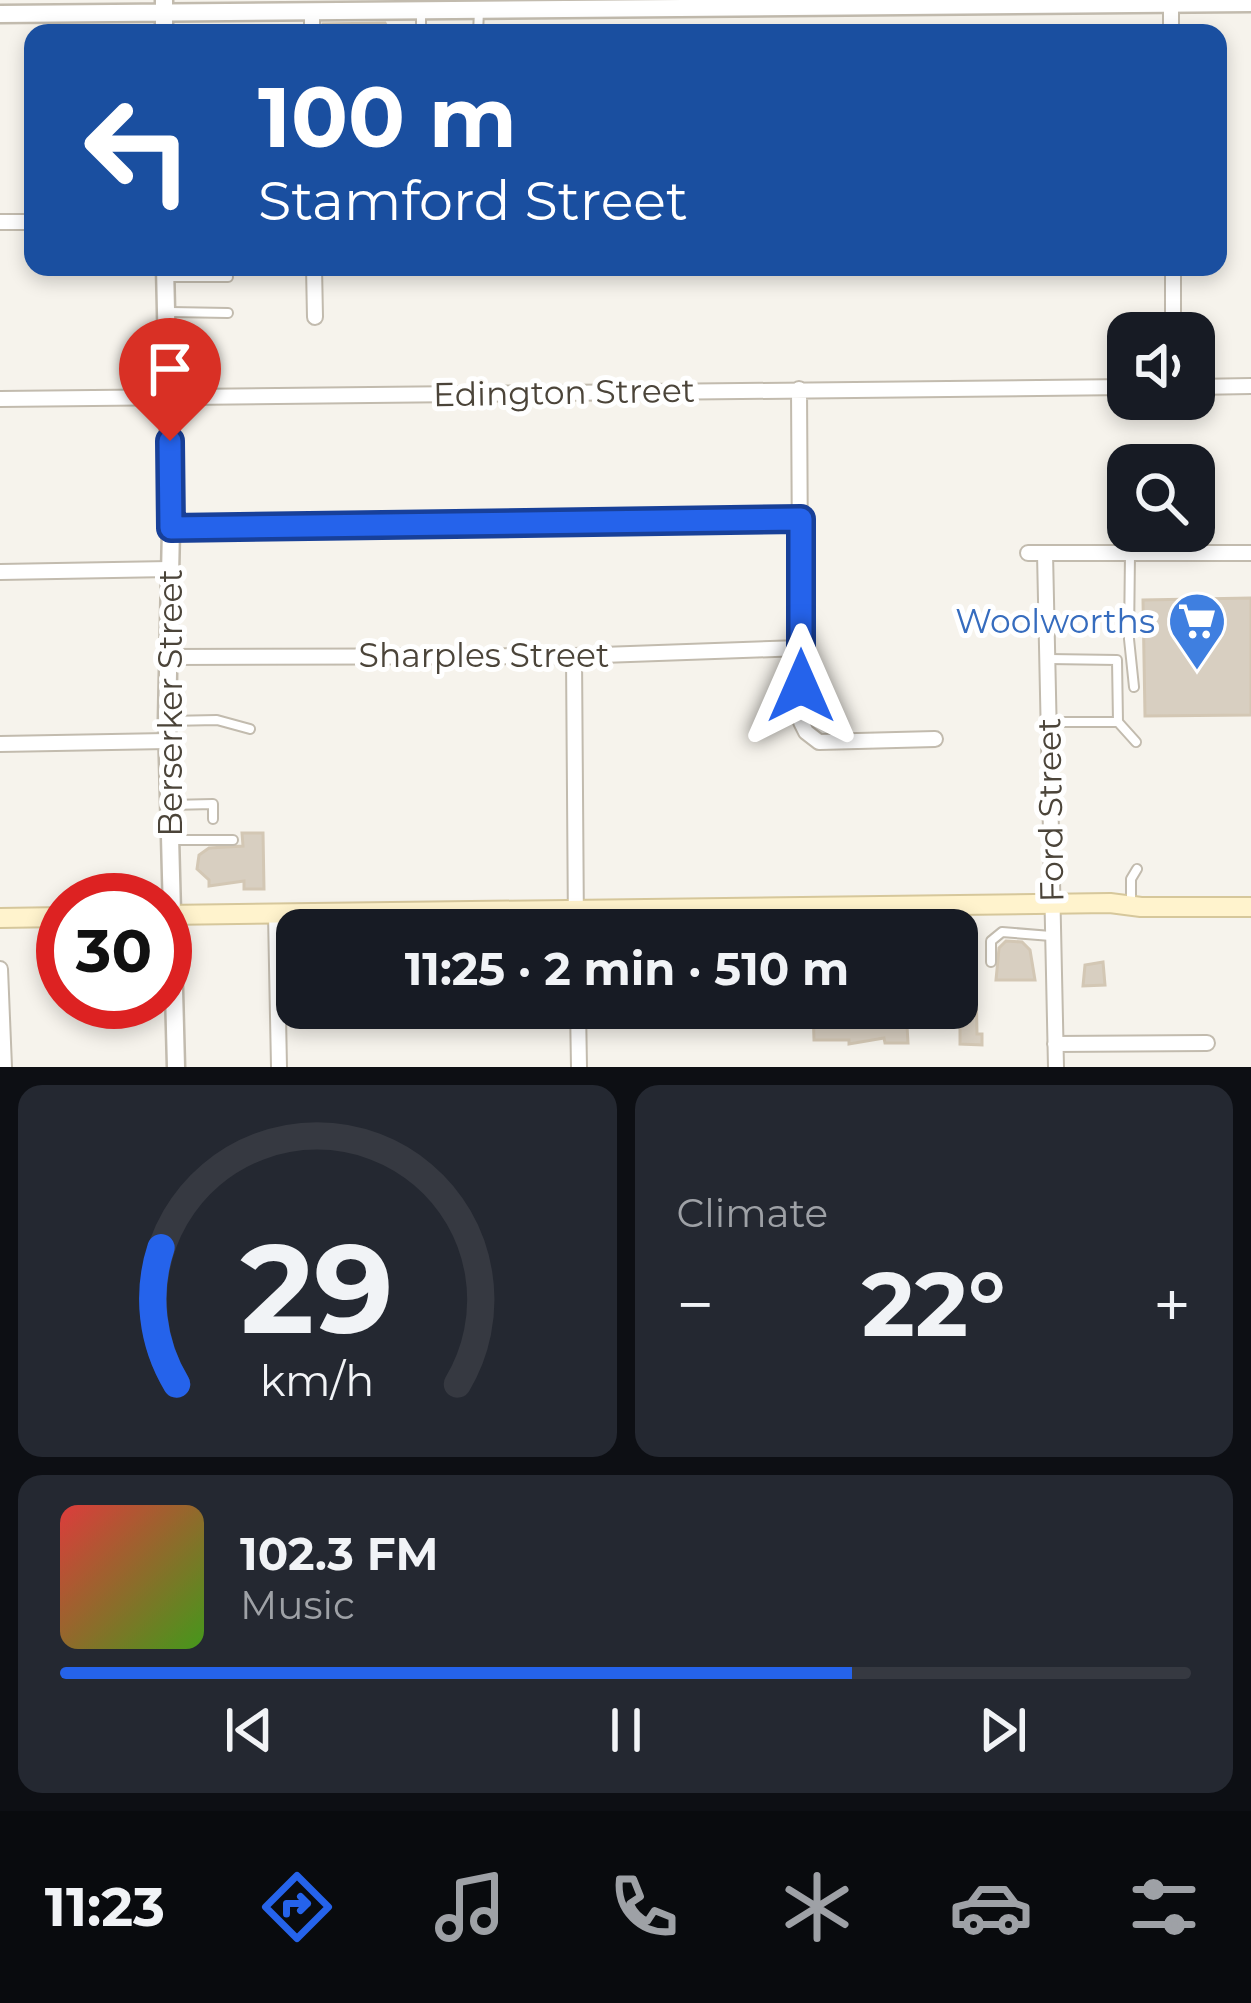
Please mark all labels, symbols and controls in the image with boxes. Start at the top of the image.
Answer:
text: 100 m [258,66,517,168]
icon: left [60,72,216,228]
text: Stamford Street [258,168,688,234]
map controls [1107,312,1215,552]
button: sound [1107,312,1215,420]
pin [119,318,221,441]
icon: arrive [137,336,203,402]
street label: Edington Street [433,370,695,414]
button: search [1107,444,1215,552]
street label: Berserker Street [150,569,190,837]
supermarket icon: Woolworths [1166,590,1228,672]
place label: Woolworths [955,601,1155,641]
position arrow [738,623,864,749]
street label: Sharples Street [359,635,609,675]
street label: Ford Street [1028,717,1072,903]
speed limit sign: 30 [36,873,192,1029]
text: 11:25 · 2 min · 510 m [405,941,849,996]
text: Climate [677,1189,828,1237]
text: 29 [241,1212,394,1364]
text: 22° [862,1249,1006,1359]
text: − [677,1264,714,1345]
text: + [1153,1264,1191,1345]
text: km/h [260,1354,374,1407]
text: 102.3 FM [240,1526,438,1581]
text: Music [240,1581,355,1629]
icon: previous [216,1697,282,1763]
icon: pause [593,1697,659,1763]
icon: next [970,1697,1036,1763]
icon: directions [255,1865,339,1949]
icon: music [428,1865,512,1949]
icon: phone [602,1865,686,1949]
icon: climate [775,1865,859,1949]
icon: car [949,1865,1033,1949]
icon: filters [1122,1865,1206,1949]
text: 11:23 [45,1874,165,1940]

